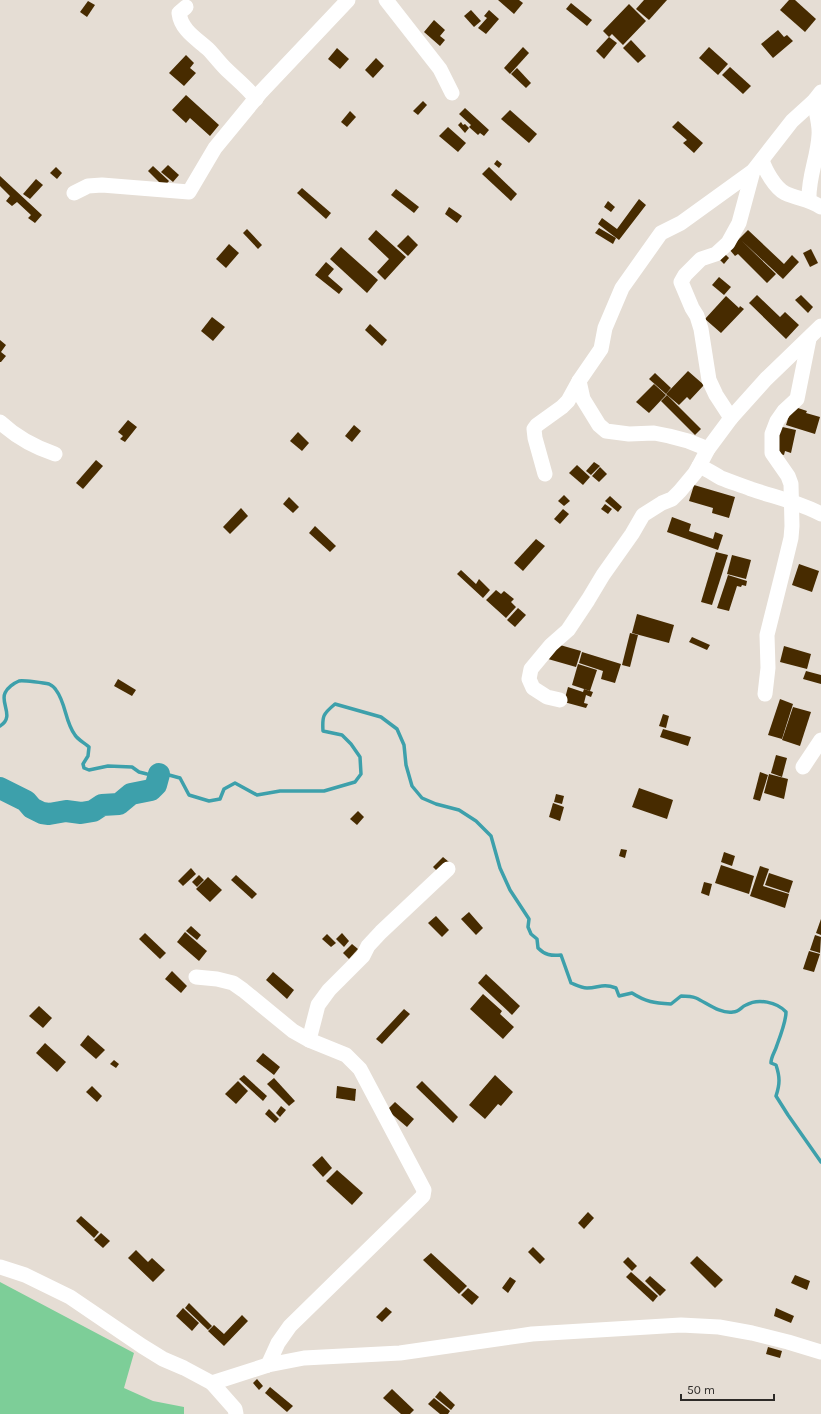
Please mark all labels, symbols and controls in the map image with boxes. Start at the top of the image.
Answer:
scale bar [681,1376,774,1402]
text: 50 m [687,1383,715,1397]

